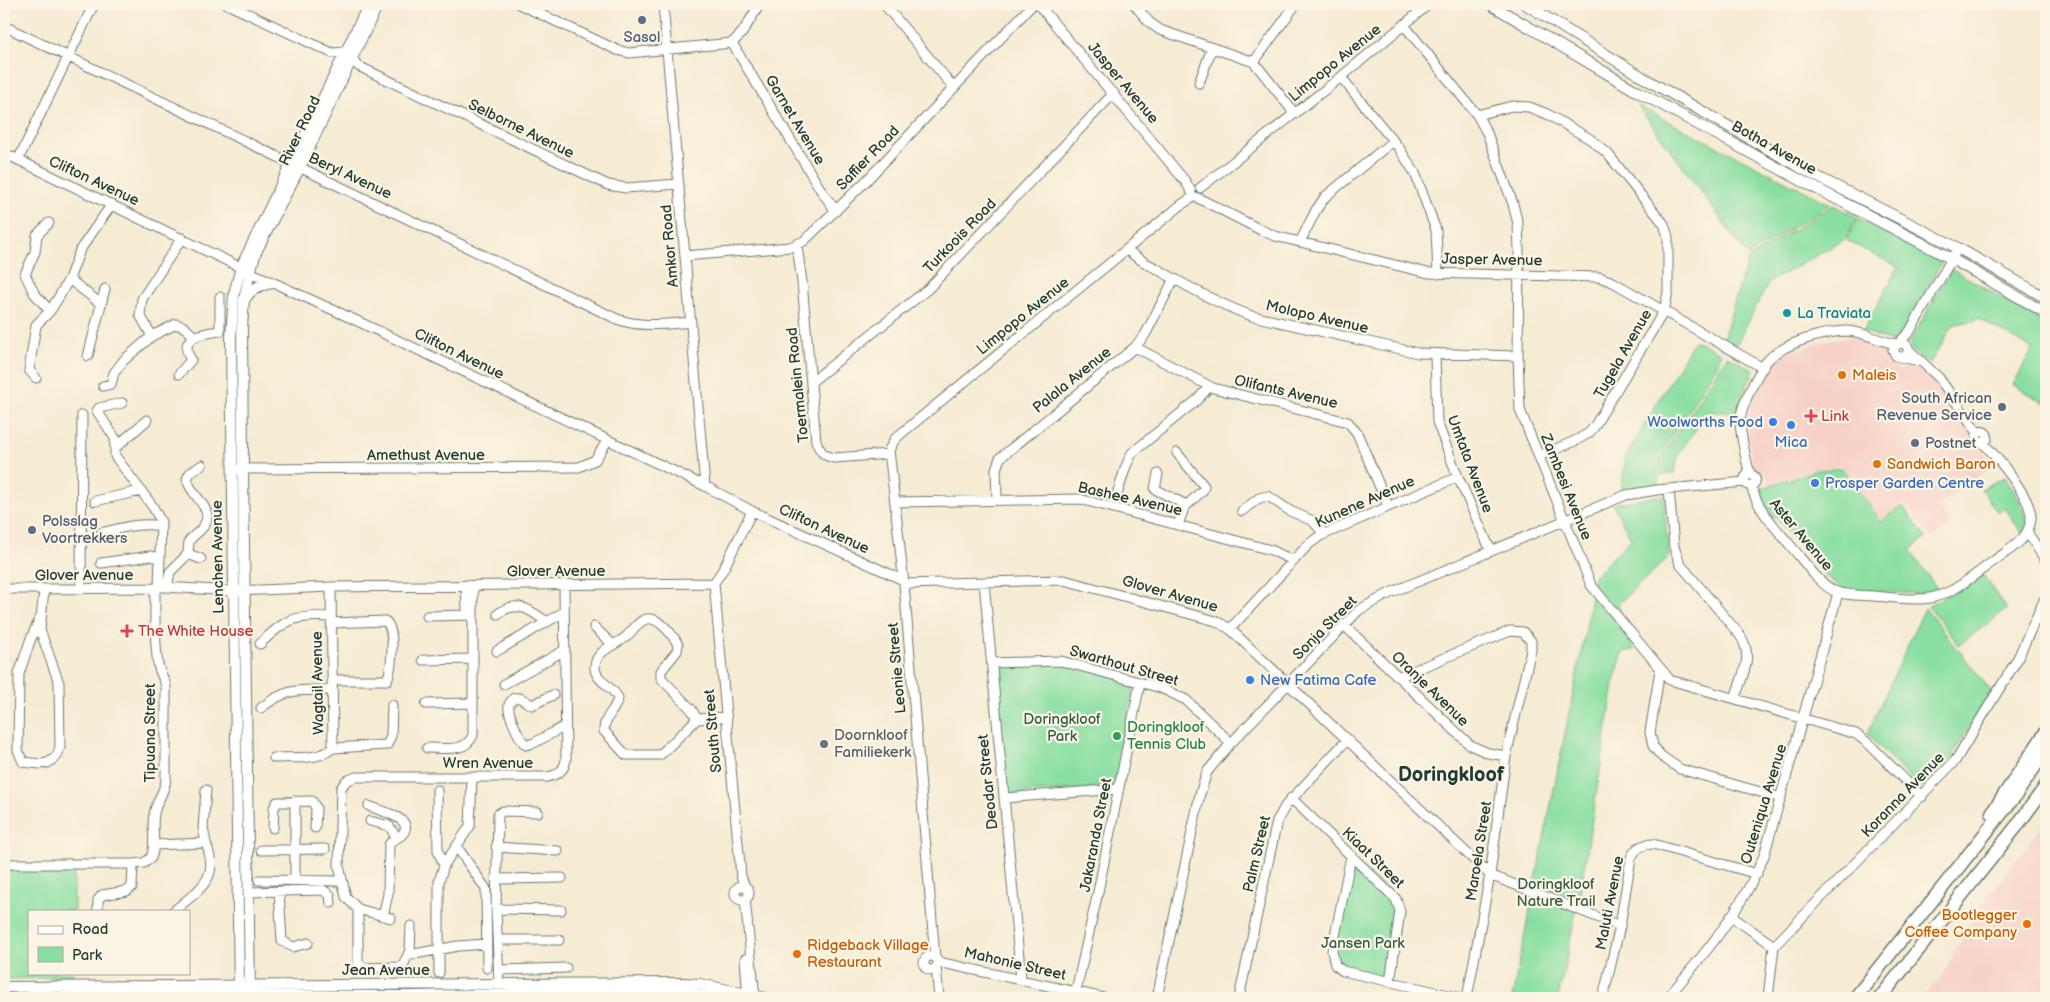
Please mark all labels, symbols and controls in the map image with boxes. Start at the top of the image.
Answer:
marker: Sasol [636,14,648,26]
street label: Limpopo Avenue [1285,20,1385,106]
place label: Sasol [624,28,660,47]
street label: Jasper Avenue [1083,38,1163,128]
street label: Garnet Avenue [761,72,829,168]
street label: River Road [275,93,325,169]
street label: Selborne Avenue [465,95,577,163]
street label: Botha Avenue [1728,117,1820,179]
street label: Saffier Road [832,122,904,194]
street label: Beryl Avenue [305,148,395,204]
street label: Clifton Avenue [46,152,142,210]
street label: Turkoois Road [919,194,1001,278]
street label: Amkor Road [657,204,683,288]
street label: Jasper Avenue [1441,250,1543,270]
street label: Limpopo Avenue [973,273,1073,359]
street label: Molopo Avenue [1264,296,1370,338]
place label: La Traviata [1797,304,1871,323]
street label: Tugela Avenue [1590,306,1656,402]
marker: La Traviata [1781,307,1793,319]
street label: Clifton Avenue [411,324,507,384]
street label: Toermalein Road [783,327,813,443]
street label: Palala Avenue [1029,343,1115,417]
place label: Maleis [1852,366,1897,385]
marker: Maleis [1836,369,1848,381]
street label: Olifants Avenue [1232,371,1340,413]
place label: South African Revenue Service [1876,389,1992,425]
marker: South African Revenue Service [1996,401,2008,413]
place label: Link [1821,407,1850,426]
marker: Link [1805,410,1817,422]
street label: Umtata Avenue [1443,412,1497,516]
place label: Woolworths Food [1647,413,1763,432]
marker: Woolworths Food [1767,416,1779,428]
marker: Mica [1785,419,1797,431]
street label: Zambesi Avenue [1536,430,1596,543]
place label: Mica [1775,433,1807,452]
place label: Postnet [1925,434,1977,453]
marker: Postnet [1909,437,1921,449]
street label: Amethust Avenue [367,446,485,465]
place label: Sandwich Baron [1887,455,1996,474]
marker: Sandwich Baron [1871,458,1883,470]
street label: Kunene Avenue [1312,472,1418,532]
place label: Prosper Garden Centre [1825,474,1984,493]
marker: Prosper Garden Centre [1809,477,1821,489]
street label: Bashee Avenue [1076,478,1184,520]
street label: Aster Avenue [1765,495,1837,575]
street label: Lenchen Avenue [208,500,228,614]
street label: Clifton Avenue [776,500,872,558]
place label: Polsslag Voortrekkers [42,512,128,548]
marker: Polsslag Voortrekkers [26,524,38,536]
street label: Glover Avenue [507,562,605,581]
street label: Glover Avenue [35,566,133,585]
street label: Glover Avenue [1120,571,1220,617]
street label: Sonja Street [1289,592,1361,664]
street label: Leonie Street [884,621,910,714]
place label: The White House [138,622,253,641]
marker: The White House [120,624,134,638]
street label: Wagtail Avenue [308,631,328,735]
street label: Swarthout Street [1067,641,1181,691]
street label: Oranje Avenue [1387,647,1473,731]
place label: New Fatima Cafe [1260,671,1377,690]
marker: New Fatima Cafe [1244,674,1256,686]
street label: Tipuana Street [141,683,160,783]
street label: South Street [700,688,726,773]
park label: Doringkloof Park [1023,710,1101,746]
place label: Doringkloof Tennis Club [1127,718,1207,754]
place label: Doornkloof Familiekerk [834,726,912,762]
marker: Doringkloof Tennis Club [1111,730,1123,742]
street label: Deodar Street [974,733,1002,831]
marker: Doornkloof Familiekerk [818,738,830,750]
street label: Outeniqua Avenue [1737,741,1791,866]
street label: Koranna Avenue [1857,748,1949,842]
street label: Wren Avenue [443,754,533,773]
district label: Doringkloof [1398,763,1505,787]
street label: Jakaranda Street [1076,776,1116,894]
street label: Maroela Street [1462,799,1496,902]
street label: Palm Street [1239,813,1275,894]
street label: Kiaat Street [1338,823,1409,893]
street label: Maluti Avenue [1592,854,1628,952]
park label: Doringkloof Nature Trail [1517,875,1596,911]
place label: Bootlegger Coffee Company [1904,906,2018,942]
legend [28,910,190,974]
marker: Bootlegger Coffee Company [2021,918,2033,930]
text: Road [72,920,108,939]
park label: Jansen Park [1321,934,1405,953]
place label: Ridgeback Village Restaurant [807,936,929,972]
street label: Mahonie Street [962,943,1068,985]
text: Park [72,946,103,965]
marker: Ridgeback Village Restaurant [791,948,803,960]
street label: Jean Avenue [342,961,430,980]

